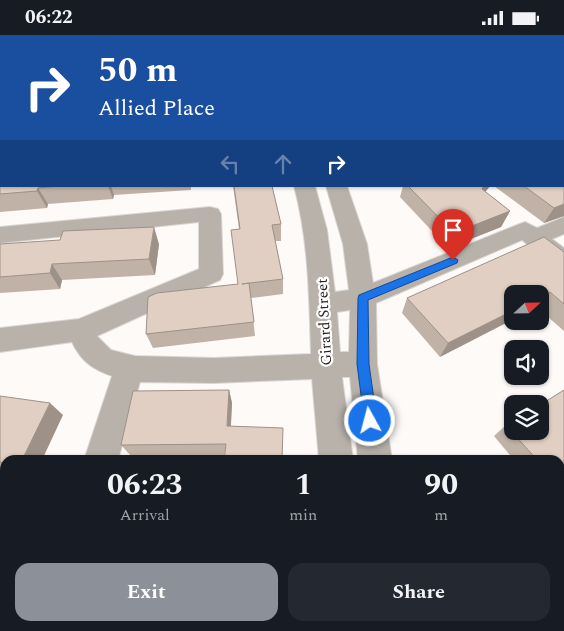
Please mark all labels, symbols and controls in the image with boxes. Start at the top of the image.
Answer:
text: 06:22 [25,3,73,32]
text: 50 m [98,44,178,97]
icon: right [15,55,80,120]
text: Allied Place [98,92,215,125]
icon: left [216,150,244,178]
icon: ahead [269,150,297,178]
icon: right [322,150,350,178]
pin [432,209,474,260]
icon: arrive [439,216,467,244]
street label: Girard Street [311,278,338,366]
north arrow [504,285,549,330]
map controls [504,285,549,440]
button: sound [504,340,549,385]
position arrow [343,394,395,446]
button: layers [504,395,549,440]
text: 06:23 [107,462,182,508]
text: 1 [295,462,312,508]
text: 90 [424,462,458,508]
text: Arrival [120,503,170,527]
text: min [289,503,317,527]
text: m [434,503,448,527]
button: Exit [15,563,278,621]
button: Share [288,563,550,621]

